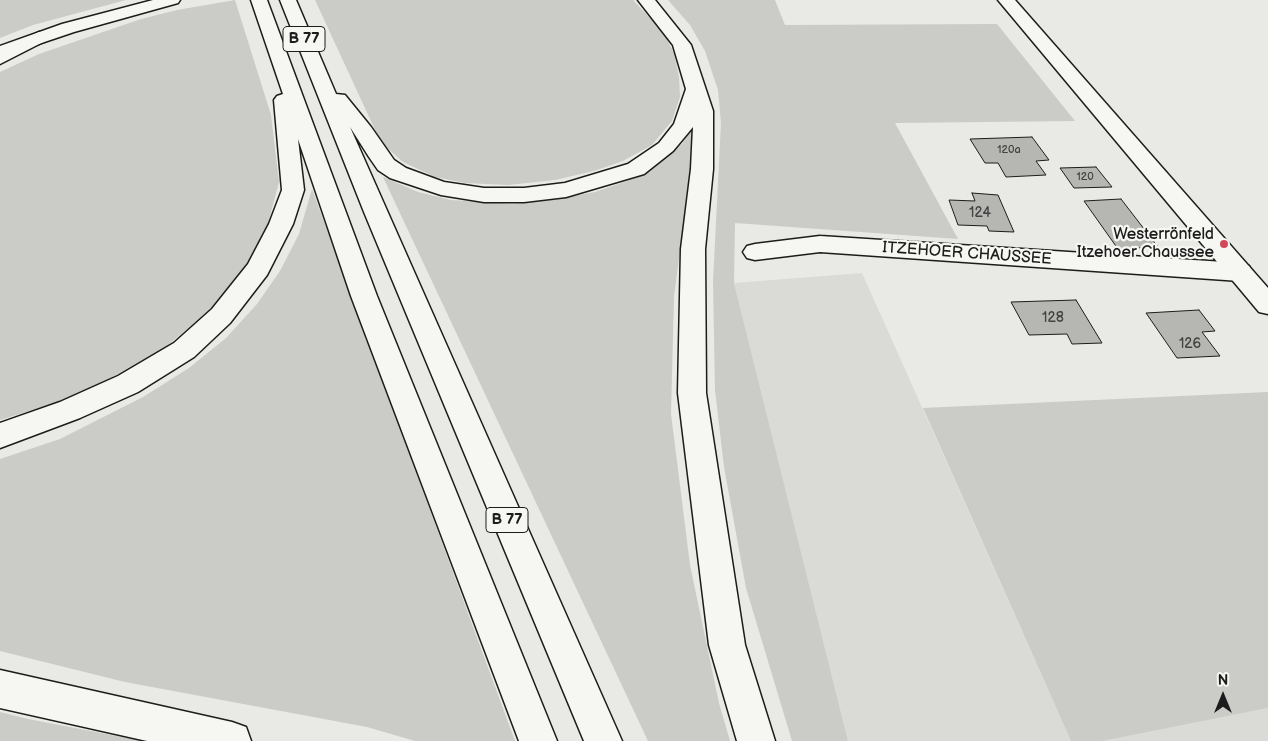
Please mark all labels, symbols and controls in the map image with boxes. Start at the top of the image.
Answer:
road number: B 77 [283,26,325,52]
house number: 120a [997,143,1021,157]
house number: 120 [1076,170,1094,184]
house number: 124 [969,205,991,221]
place label: Westerrönfeld Itzehoer Chaussee [1077,225,1214,263]
marker: Westerrönfeld Itzehoer Chaussee [1218,238,1230,250]
street label: ITZEHOER CHAUSSEE [882,239,1052,269]
house number: 128 [1042,310,1064,326]
house number: 126 [1179,336,1201,352]
road number: B 77 [486,508,528,532]
north arrow [1198,671,1248,721]
text: N [1218,672,1228,689]

